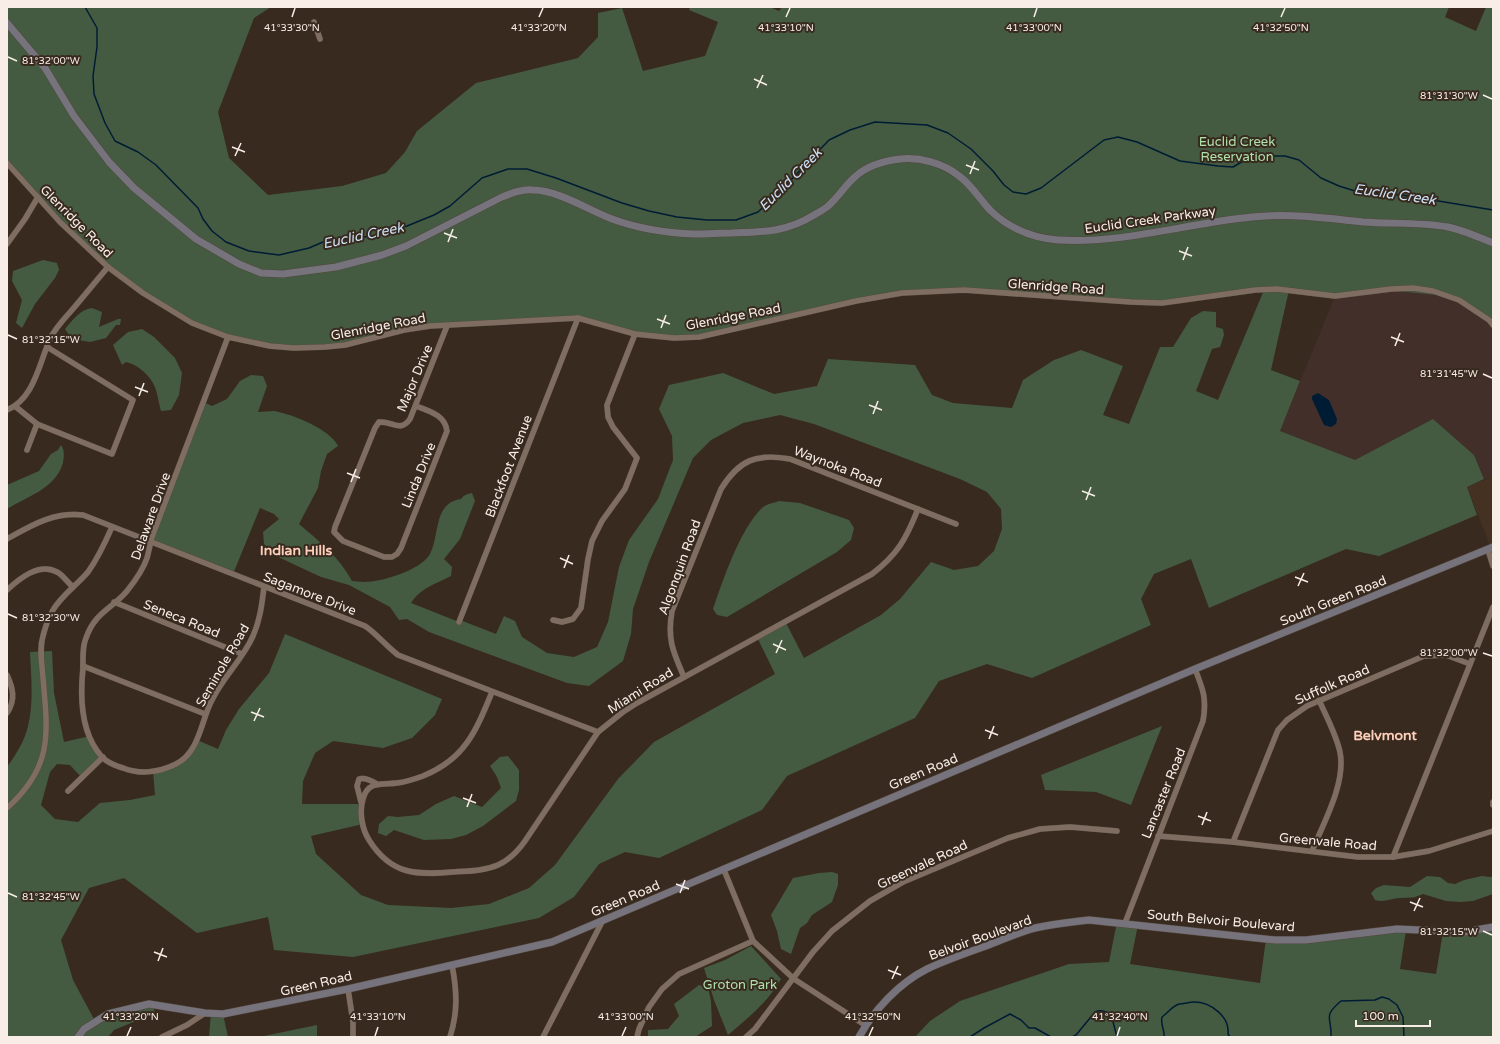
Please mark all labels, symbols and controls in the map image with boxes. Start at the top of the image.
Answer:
text: 41°33'30"N [264,22,320,34]
text: 41°33'20"N [511,22,567,34]
text: 41°33'10"N [758,22,814,34]
text: 41°33'00"N [1006,22,1062,34]
text: 41°32'50"N [1253,22,1309,34]
text: 81°32'00"W [22,55,80,67]
text: 81°31'30"W [1420,90,1478,102]
park label: Euclid Creek Reservation [1199,134,1275,165]
water label: Euclid Creek [755,143,826,215]
water label: Euclid Creek [1353,180,1438,209]
street label: Glenridge Road [37,182,116,261]
street label: Euclid Creek Parkway [1084,203,1217,237]
water label: Euclid Creek [321,218,407,252]
street label: Glenridge Road [1007,276,1105,298]
street label: Glenridge Road [684,300,782,334]
street label: Glenridge Road [329,310,427,344]
text: 81°32'15"W [22,334,80,346]
street label: Major Drive [394,342,436,414]
text: 81°31'45"W [1420,368,1478,380]
street label: Blackfoot Avenue [482,413,536,520]
street label: Linda Drive [398,440,439,511]
street label: Waynoka Road [791,443,884,491]
street label: Delaware Drive [128,470,174,562]
street label: Algonquin Road [655,518,705,617]
district label: Indian Hills [260,542,332,559]
street label: Sagamore Drive [261,569,358,619]
street label: South Green Road [1278,572,1389,630]
street label: Seneca Road [141,596,222,642]
text: 81°32'30"W [22,612,80,624]
street label: Seminole Road [193,621,253,710]
text: 81°32'00"W [1420,647,1478,659]
street label: Suffolk Road [1293,661,1372,708]
street label: Miami Road [605,664,676,717]
district label: Belvmont [1353,727,1417,744]
street label: Lancaster Road [1138,746,1189,841]
street label: Green Road [887,750,960,794]
street label: Greenvale Road [1278,830,1377,854]
street label: Greenvale Road [875,837,970,893]
street label: Green Road [589,877,662,921]
text: 81°32'45"W [22,891,80,903]
street label: South Belvoir Boulevard [1146,907,1295,935]
street label: Belvoir Boulevard [927,912,1034,964]
text: 81°32'15"W [1420,926,1478,938]
street label: Green Road [279,968,354,1000]
park label: Groton Park [703,977,777,993]
scale bar [1356,1002,1430,1028]
text: 100 m [1362,1009,1399,1023]
text: 41°33'20"N [103,1011,159,1023]
text: 41°33'10"N [350,1011,406,1023]
text: 41°33'00"N [598,1011,654,1023]
text: 41°32'50"N [845,1011,901,1023]
text: 41°32'40"N [1092,1011,1148,1023]

